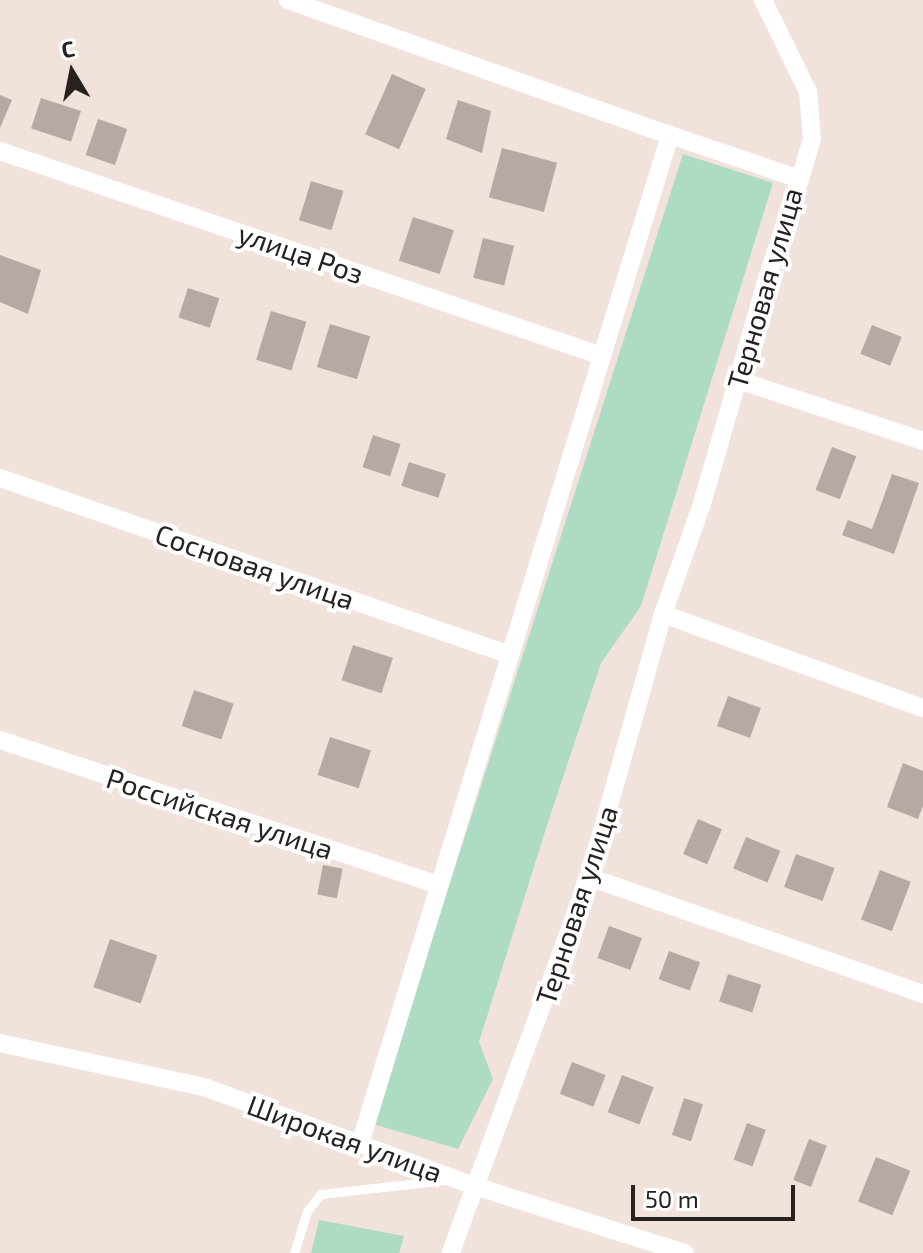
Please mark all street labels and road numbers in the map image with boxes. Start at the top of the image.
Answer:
street label: Терновая улица [719,184,809,392]
street label: улица Роз [234,216,368,290]
street label: Сосновая улица [151,516,359,616]
street label: Российская улица [102,760,338,866]
street label: Терновая улица [528,801,624,1009]
street label: Широкая улица [243,1087,447,1189]

